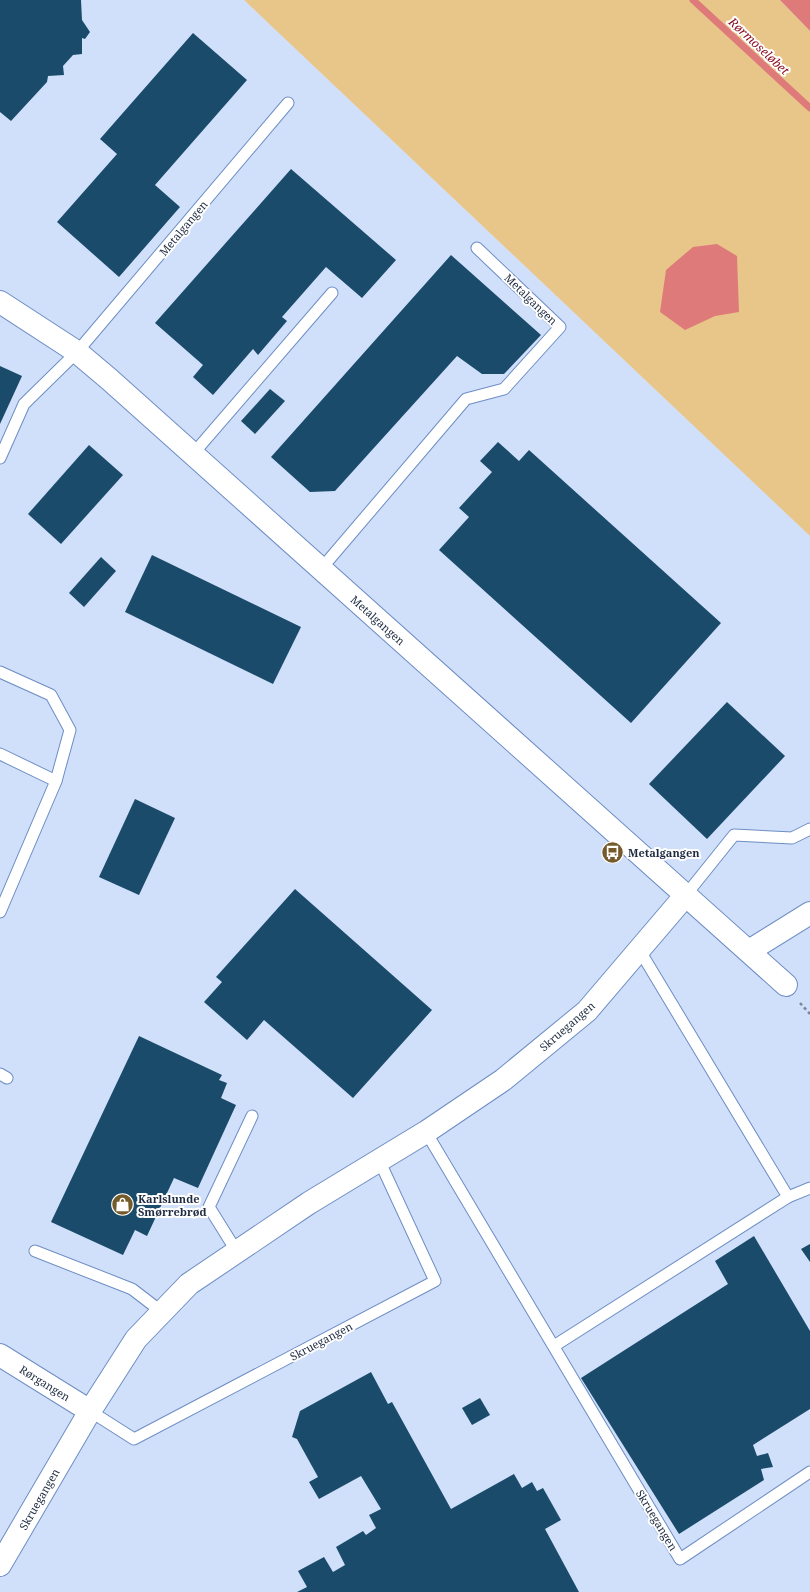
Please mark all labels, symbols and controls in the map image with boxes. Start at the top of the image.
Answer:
water label: Rørmoseløbet [724,13,793,79]
street label: Metalgangen [155,197,211,259]
street label: Metalgangen [501,270,561,328]
street label: Metalgangen [348,592,408,648]
bus stop icon: Metalgangen [600,839,626,865]
place label: Metalgangen [628,845,700,860]
street label: Skruegangen [536,998,598,1054]
shop icon: Karlslunde Smørrebrød [109,1191,135,1217]
place label: Karlslunde Smørrebrød [138,1191,207,1219]
street label: Skruegangen [287,1318,355,1364]
street label: Rørgangen [17,1362,73,1404]
street label: Skruegangen [15,1466,63,1532]
street label: Skruegangen [633,1487,681,1553]

